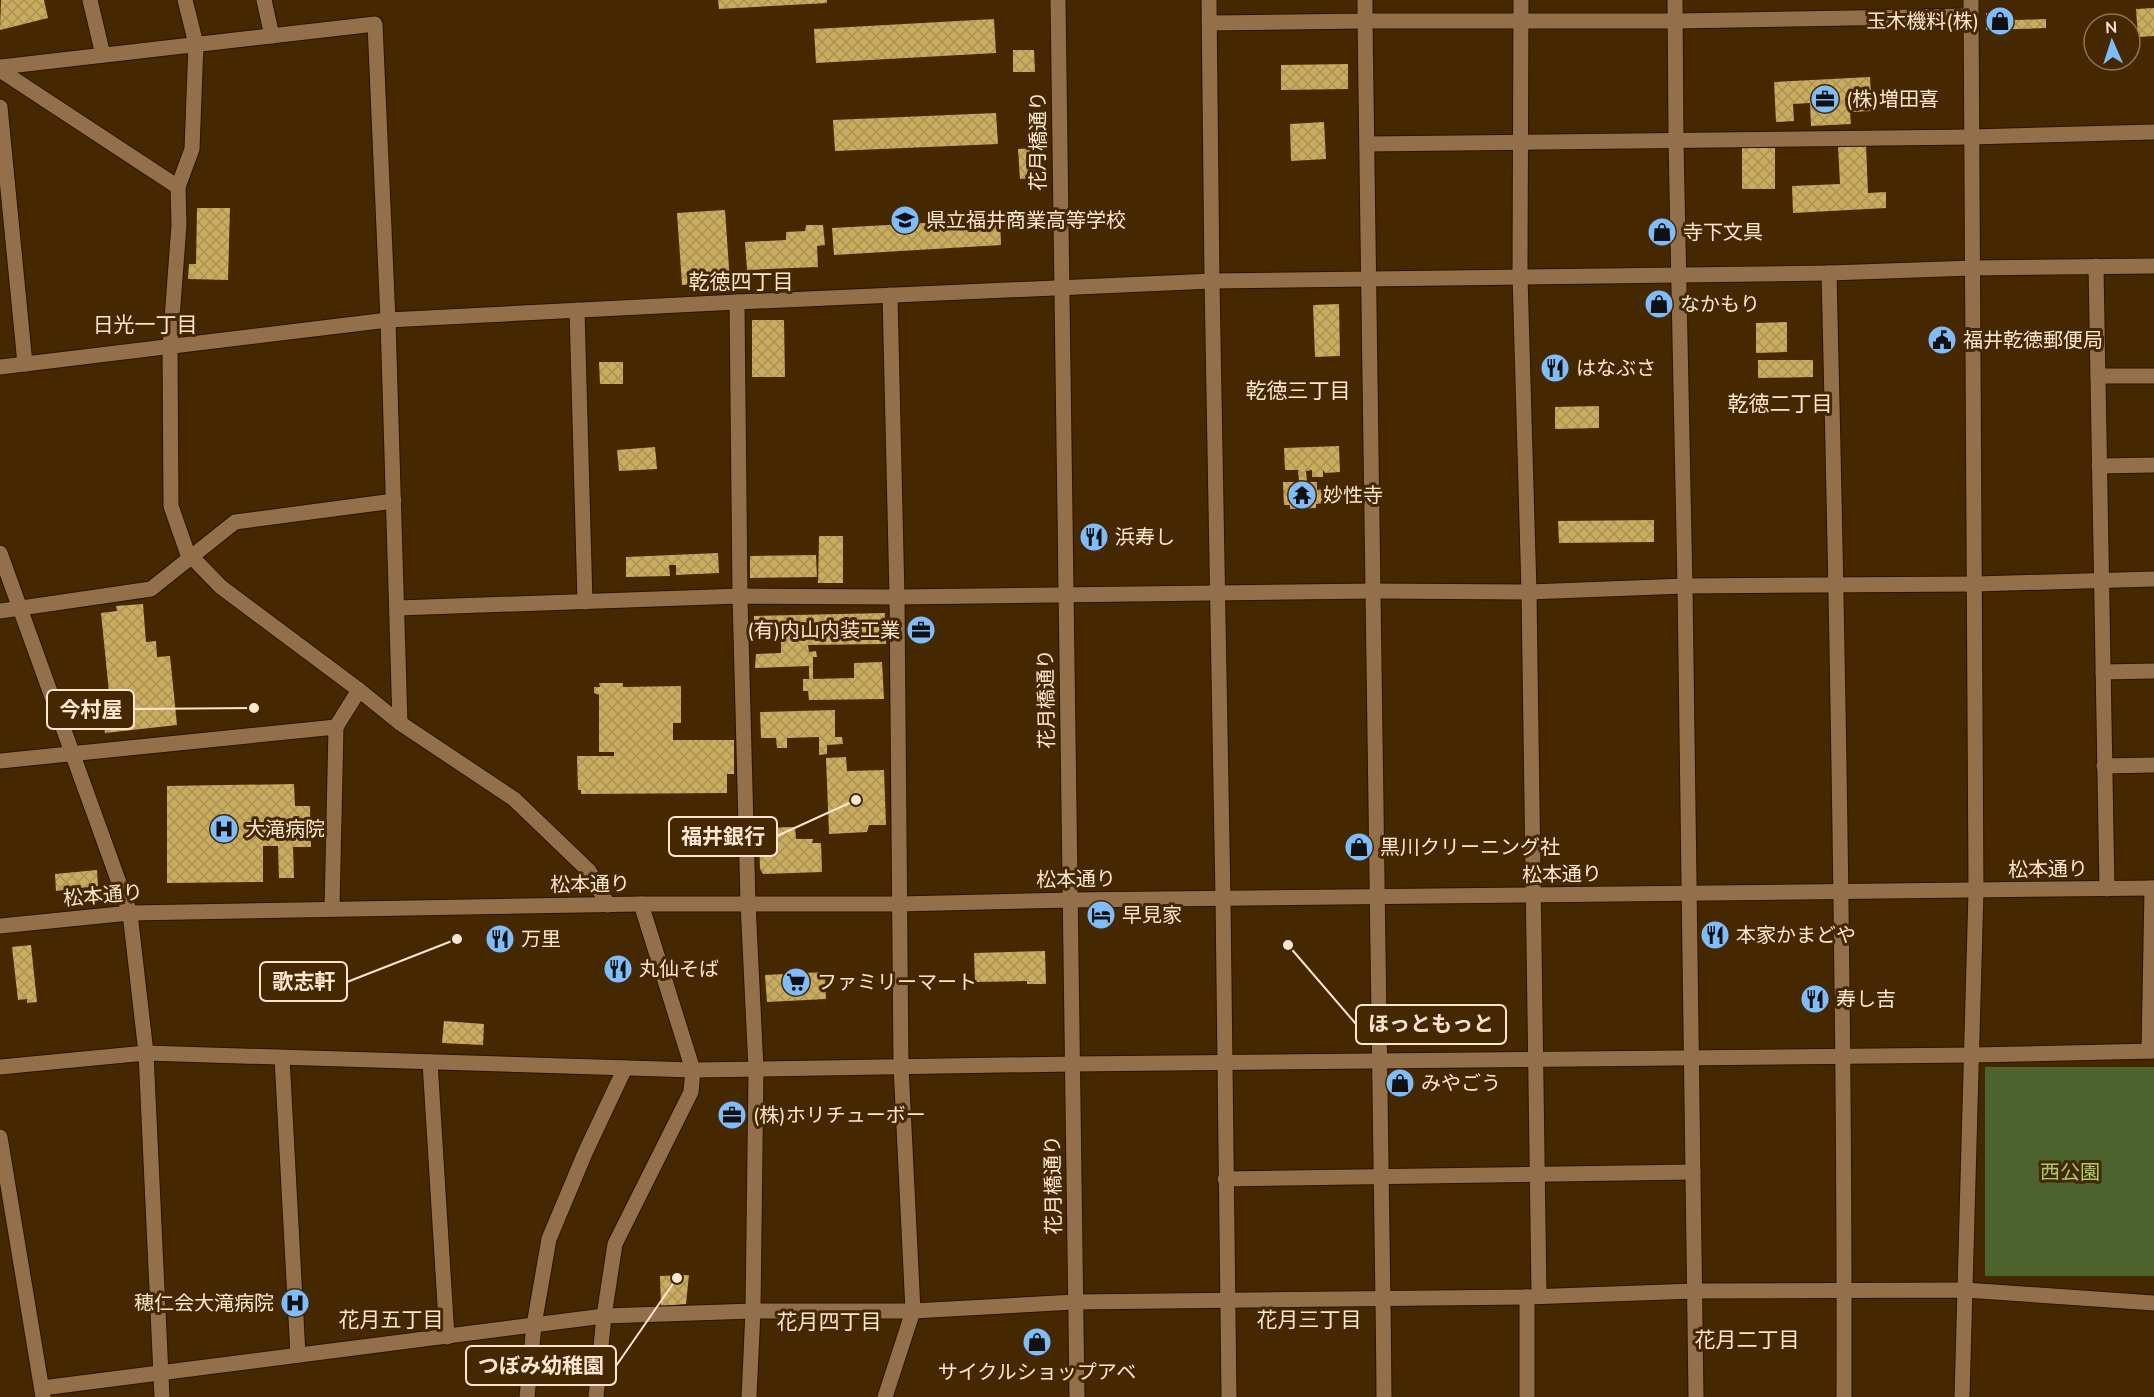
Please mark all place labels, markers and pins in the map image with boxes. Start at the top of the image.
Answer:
shop icon: 玉木機料(株) [1984,5,2016,37]
place label: 玉木機料(株) [1866,8,1979,35]
office icon: (株)増田喜 [1809,83,1841,115]
place label: (株)増田喜 [1846,86,1939,113]
school or university icon: 県立福井商業高等学校 [889,204,921,236]
place label: 県立福井商業高等学校 [926,207,1126,234]
shop icon: 寺下文具 [1646,216,1678,248]
place label: 寺下文具 [1683,219,1763,246]
shop icon: なかもり [1643,288,1675,320]
place label: なかもり [1680,291,1760,318]
public building icon: 福井乾徳郵便局 [1926,324,1958,356]
place label: 福井乾徳郵便局 [1963,327,2103,354]
restaurant icon: はなぶさ [1539,352,1571,384]
place label: はなぶさ [1576,355,1656,382]
temple icon: 妙性寺 [1286,479,1318,511]
place label: 妙性寺 [1323,482,1383,509]
restaurant icon: 浜寿し [1078,521,1110,553]
place label: 浜寿し [1115,524,1175,551]
office icon: (有)内山内装工業 [905,614,937,646]
place label: (有)内山内装工業 [747,617,900,644]
callout: 今村屋 [47,690,134,729]
hospital icon: 大滝病院 [208,813,240,845]
place label: 大滝病院 [245,816,325,843]
callout: 福井銀行 [669,817,777,856]
shop icon: 黒川クリーニング社 [1343,831,1375,863]
place label: 黒川クリーニング社 [1380,834,1560,861]
hotel icon: 早見家 [1085,899,1117,931]
place label: 早見家 [1122,902,1182,929]
restaurant icon: 本家かまどや [1699,919,1731,951]
place label: 本家かまどや [1736,922,1856,949]
restaurant icon: 万里 [484,923,516,955]
place label: 万里 [521,926,561,953]
restaurant icon: 丸仙そば [602,953,634,985]
place label: 丸仙そば [639,956,719,983]
callout: 歌志軒 [260,962,347,1001]
supermarket icon: ファミリーマート [780,966,812,998]
place label: ファミリーマート [817,969,977,996]
restaurant icon: 寿し吉 [1799,983,1831,1015]
place label: 寿し吉 [1836,986,1896,1013]
callout: ほっともっと [1356,1005,1506,1044]
shop icon: みやごう [1384,1067,1416,1099]
place label: みやごう [1421,1070,1501,1097]
office icon: (株)ホリチューボー [716,1099,748,1131]
place label: (株)ホリチューボー [753,1102,926,1129]
hospital icon: 穂仁会大滝病院 [279,1287,311,1319]
place label: 穂仁会大滝病院 [134,1290,274,1317]
shop icon: サイクルショップアベ [1021,1326,1053,1358]
callout: つぼみ幼稚園 [466,1346,616,1385]
place label: サイクルショップアベ [938,1359,1136,1386]

